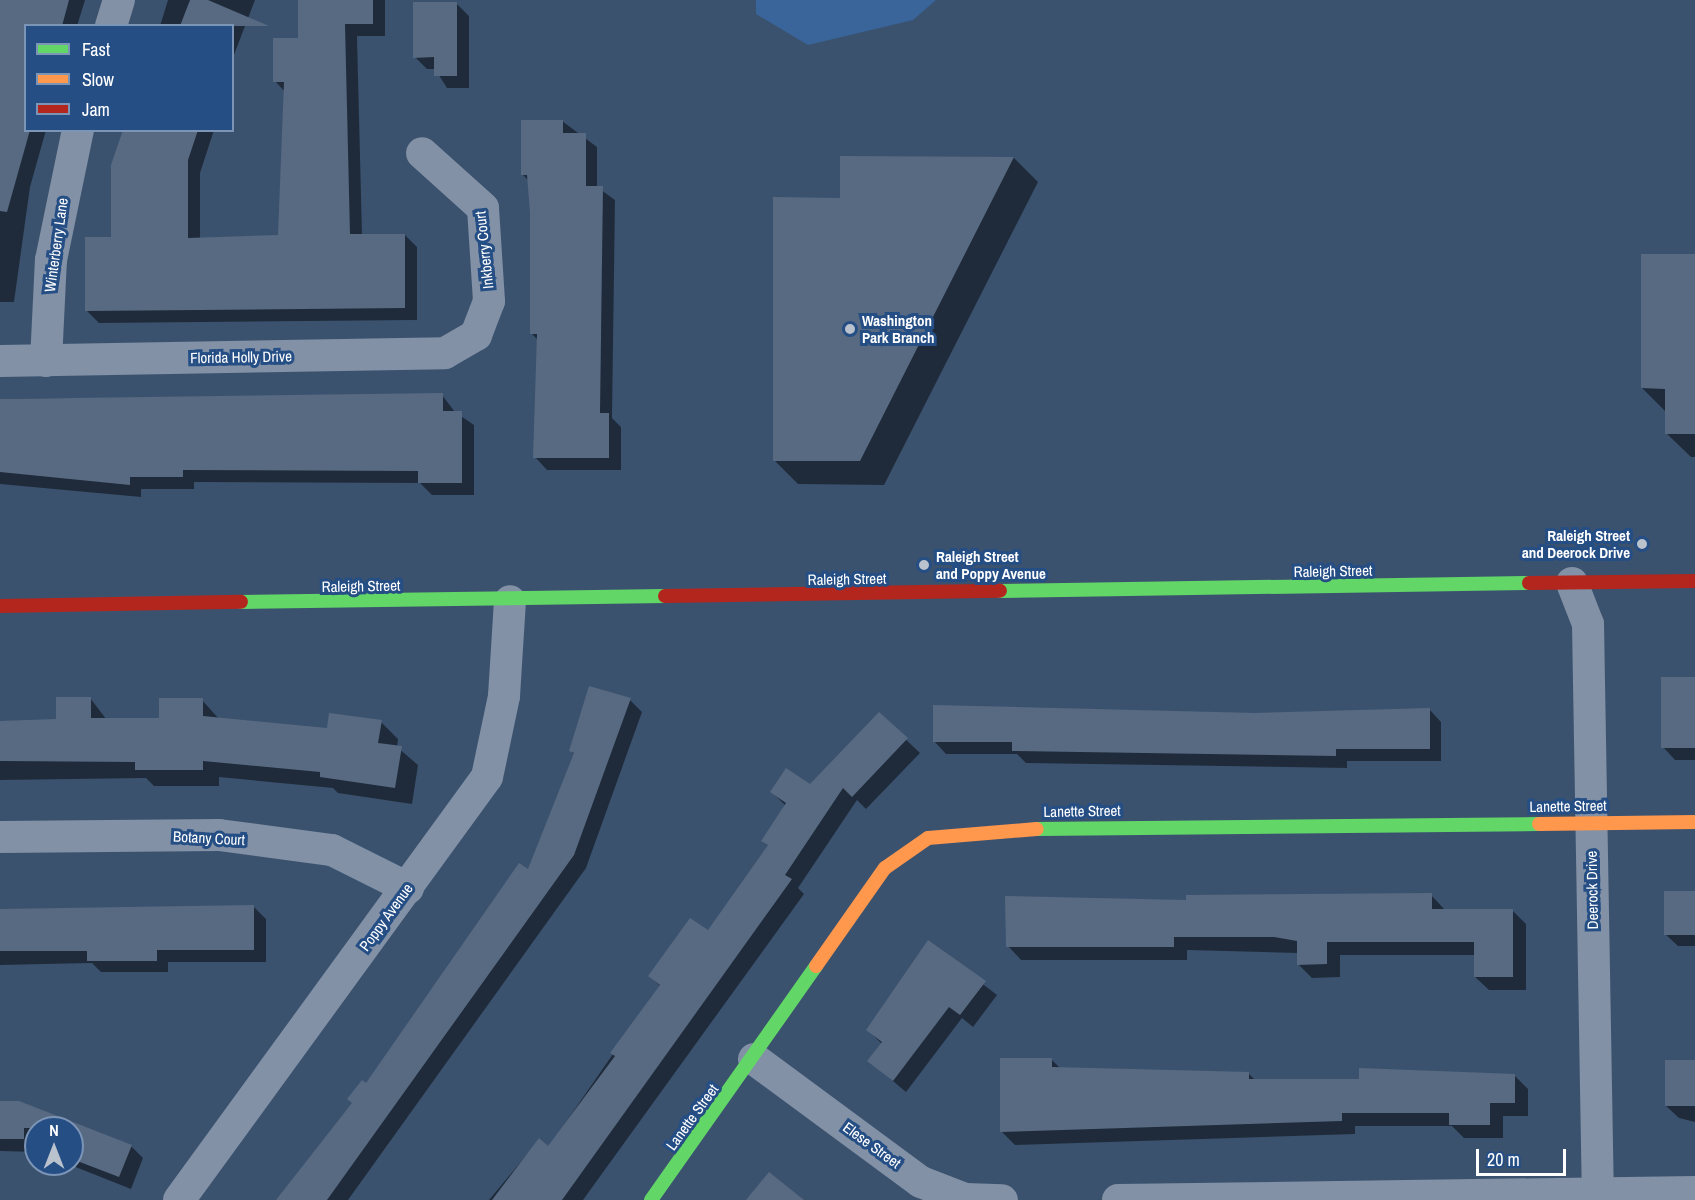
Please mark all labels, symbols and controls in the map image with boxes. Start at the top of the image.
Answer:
legend [24,24,234,132]
text: Fast [82,37,110,62]
text: Slow [82,67,114,92]
text: Jam [82,97,110,122]
street label: Winterberry Lane [40,197,72,293]
street label: Inkberry Court [471,210,497,290]
place label: Washington Park Branch [862,311,934,346]
marker: Washington Park Branch [843,322,857,336]
street label: Florida Holly Drive [190,347,292,367]
place label: Raleigh Street and Deerock Drive [1522,526,1630,561]
marker: Raleigh Street and Deerock Drive [1635,537,1649,551]
place label: Raleigh Street and Poppy Avenue [936,547,1046,582]
marker: Raleigh Street and Poppy Avenue [917,558,931,572]
street label: Raleigh Street [1294,561,1372,581]
street label: Raleigh Street [808,569,886,589]
street label: Raleigh Street [322,576,400,596]
street label: Lanette Street [1529,796,1607,816]
street label: Lanette Street [1043,801,1121,821]
street label: Botany Court [173,827,245,849]
street label: Deerock Drive [1582,851,1602,929]
street label: Poppy Avenue [355,879,417,955]
street label: Lanette Street [662,1080,722,1154]
north arrow [24,1116,84,1176]
street label: Elese Street [840,1118,904,1172]
text: N [49,1119,59,1141]
scale bar [1479,1137,1569,1175]
text: 20 m [1487,1147,1520,1172]

